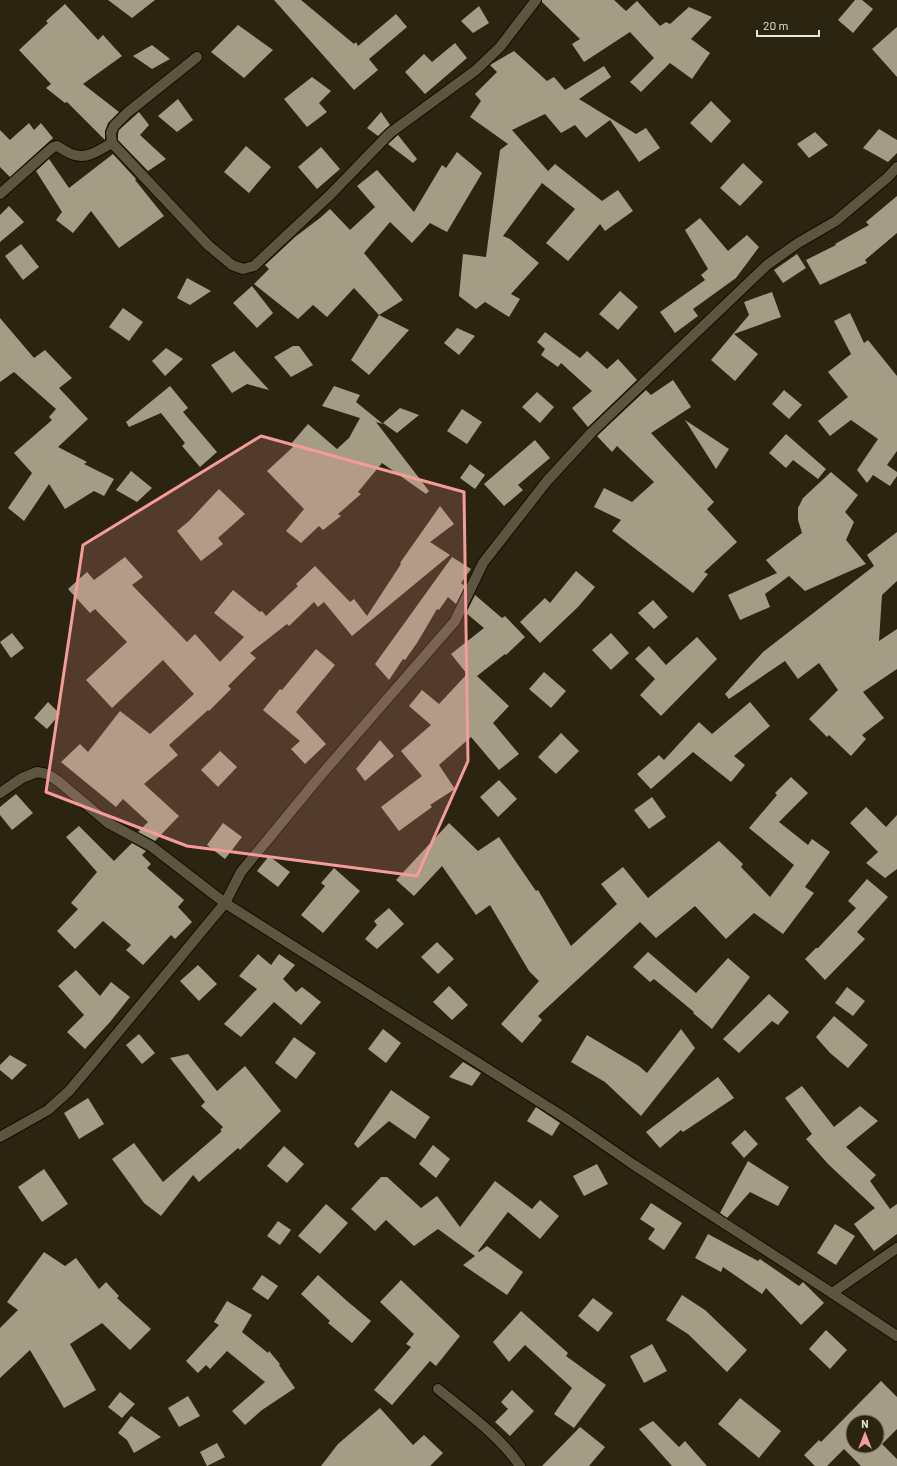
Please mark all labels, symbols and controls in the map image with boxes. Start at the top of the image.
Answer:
scale bar [757,12,819,38]
text: 20 m [763,18,789,32]
north arrow [845,1414,885,1454]
text: N [861,1417,869,1430]

